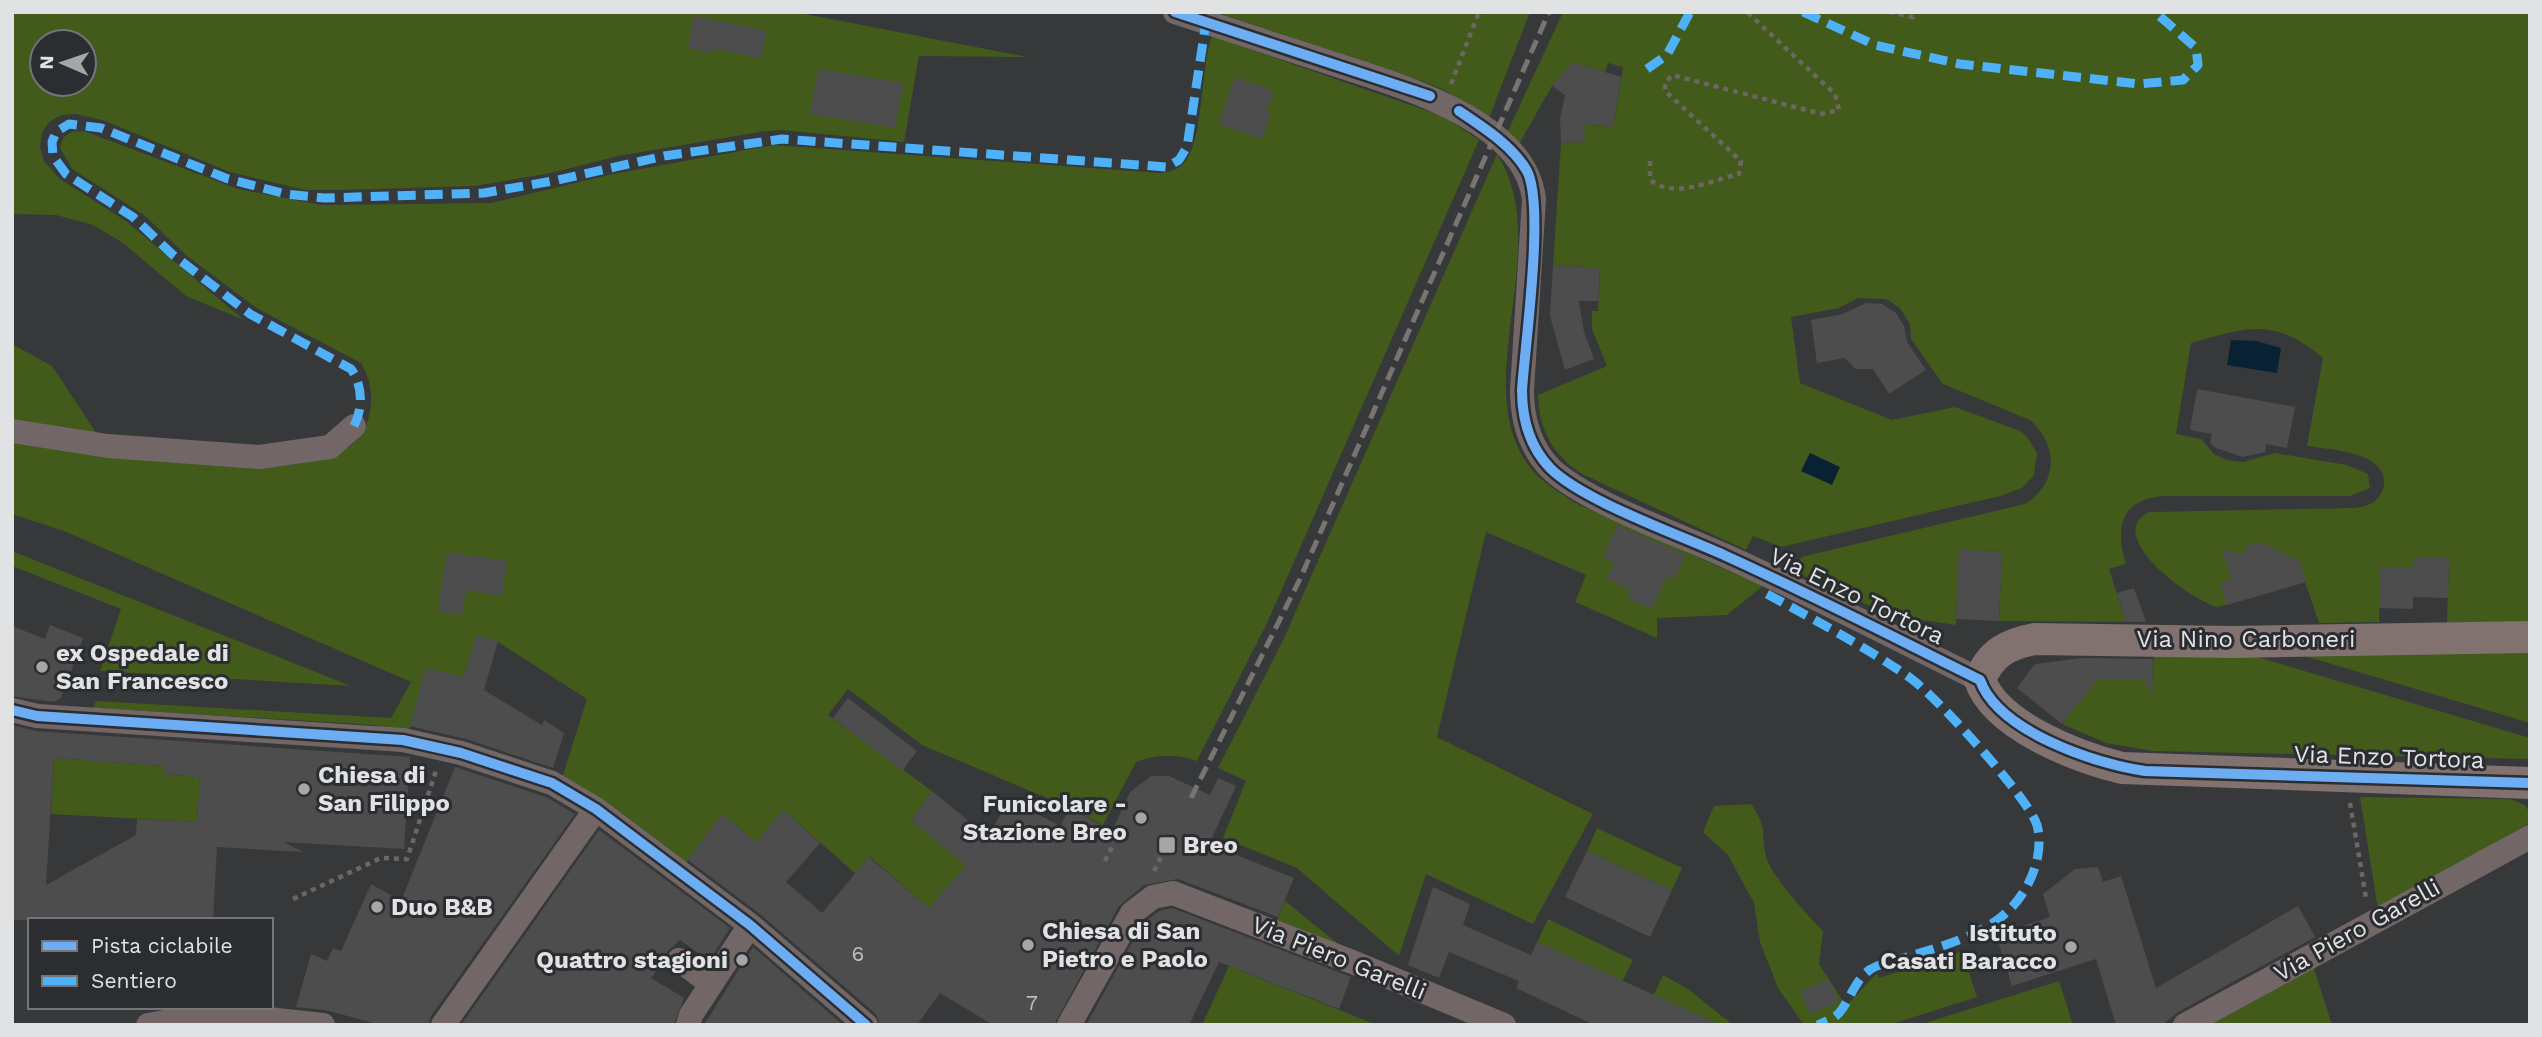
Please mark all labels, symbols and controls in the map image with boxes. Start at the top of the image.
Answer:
north arrow [28,28,98,98]
text: N [35,55,58,70]
street label: Via Enzo Tortora [1765,542,1949,650]
street label: Via Nino Carboneri [2137,625,2355,653]
place label: ex Ospedale di San Francesco [56,639,229,695]
marker: ex Ospedale di San Francesco [34,659,50,675]
street label: Via Enzo Tortora [2293,740,2485,774]
place label: Chiesa di San Filippo [318,761,450,817]
marker: Chiesa di San Filippo [296,781,312,797]
place label: Funicolare - Stazione Breo [963,790,1127,846]
marker: Funicolare - Stazione Breo [1133,810,1149,826]
place label: Breo [1183,831,1238,859]
marker: Breo [1157,835,1177,855]
street label: Via Piero Garelli [2269,873,2445,987]
place label: Duo B&B [391,893,493,921]
marker: Duo B&B [369,899,385,915]
street label: Via Piero Garelli [1248,910,1430,1006]
place label: Chiesa di San Pietro e Paolo [1042,917,1208,973]
legend [28,918,273,1009]
place label: Istituto Casati Baracco [1880,919,2057,975]
text: Pista ciclabile [91,933,233,958]
marker: Chiesa di San Pietro e Paolo [1020,937,1036,953]
marker: Istituto Casati Baracco [2063,939,2079,955]
house number: 6 [852,941,864,966]
place label: Quattro stagioni [536,946,728,974]
marker: Quattro stagioni [734,952,750,968]
text: Sentiero [91,968,177,993]
house number: 7 [1026,990,1038,1015]

